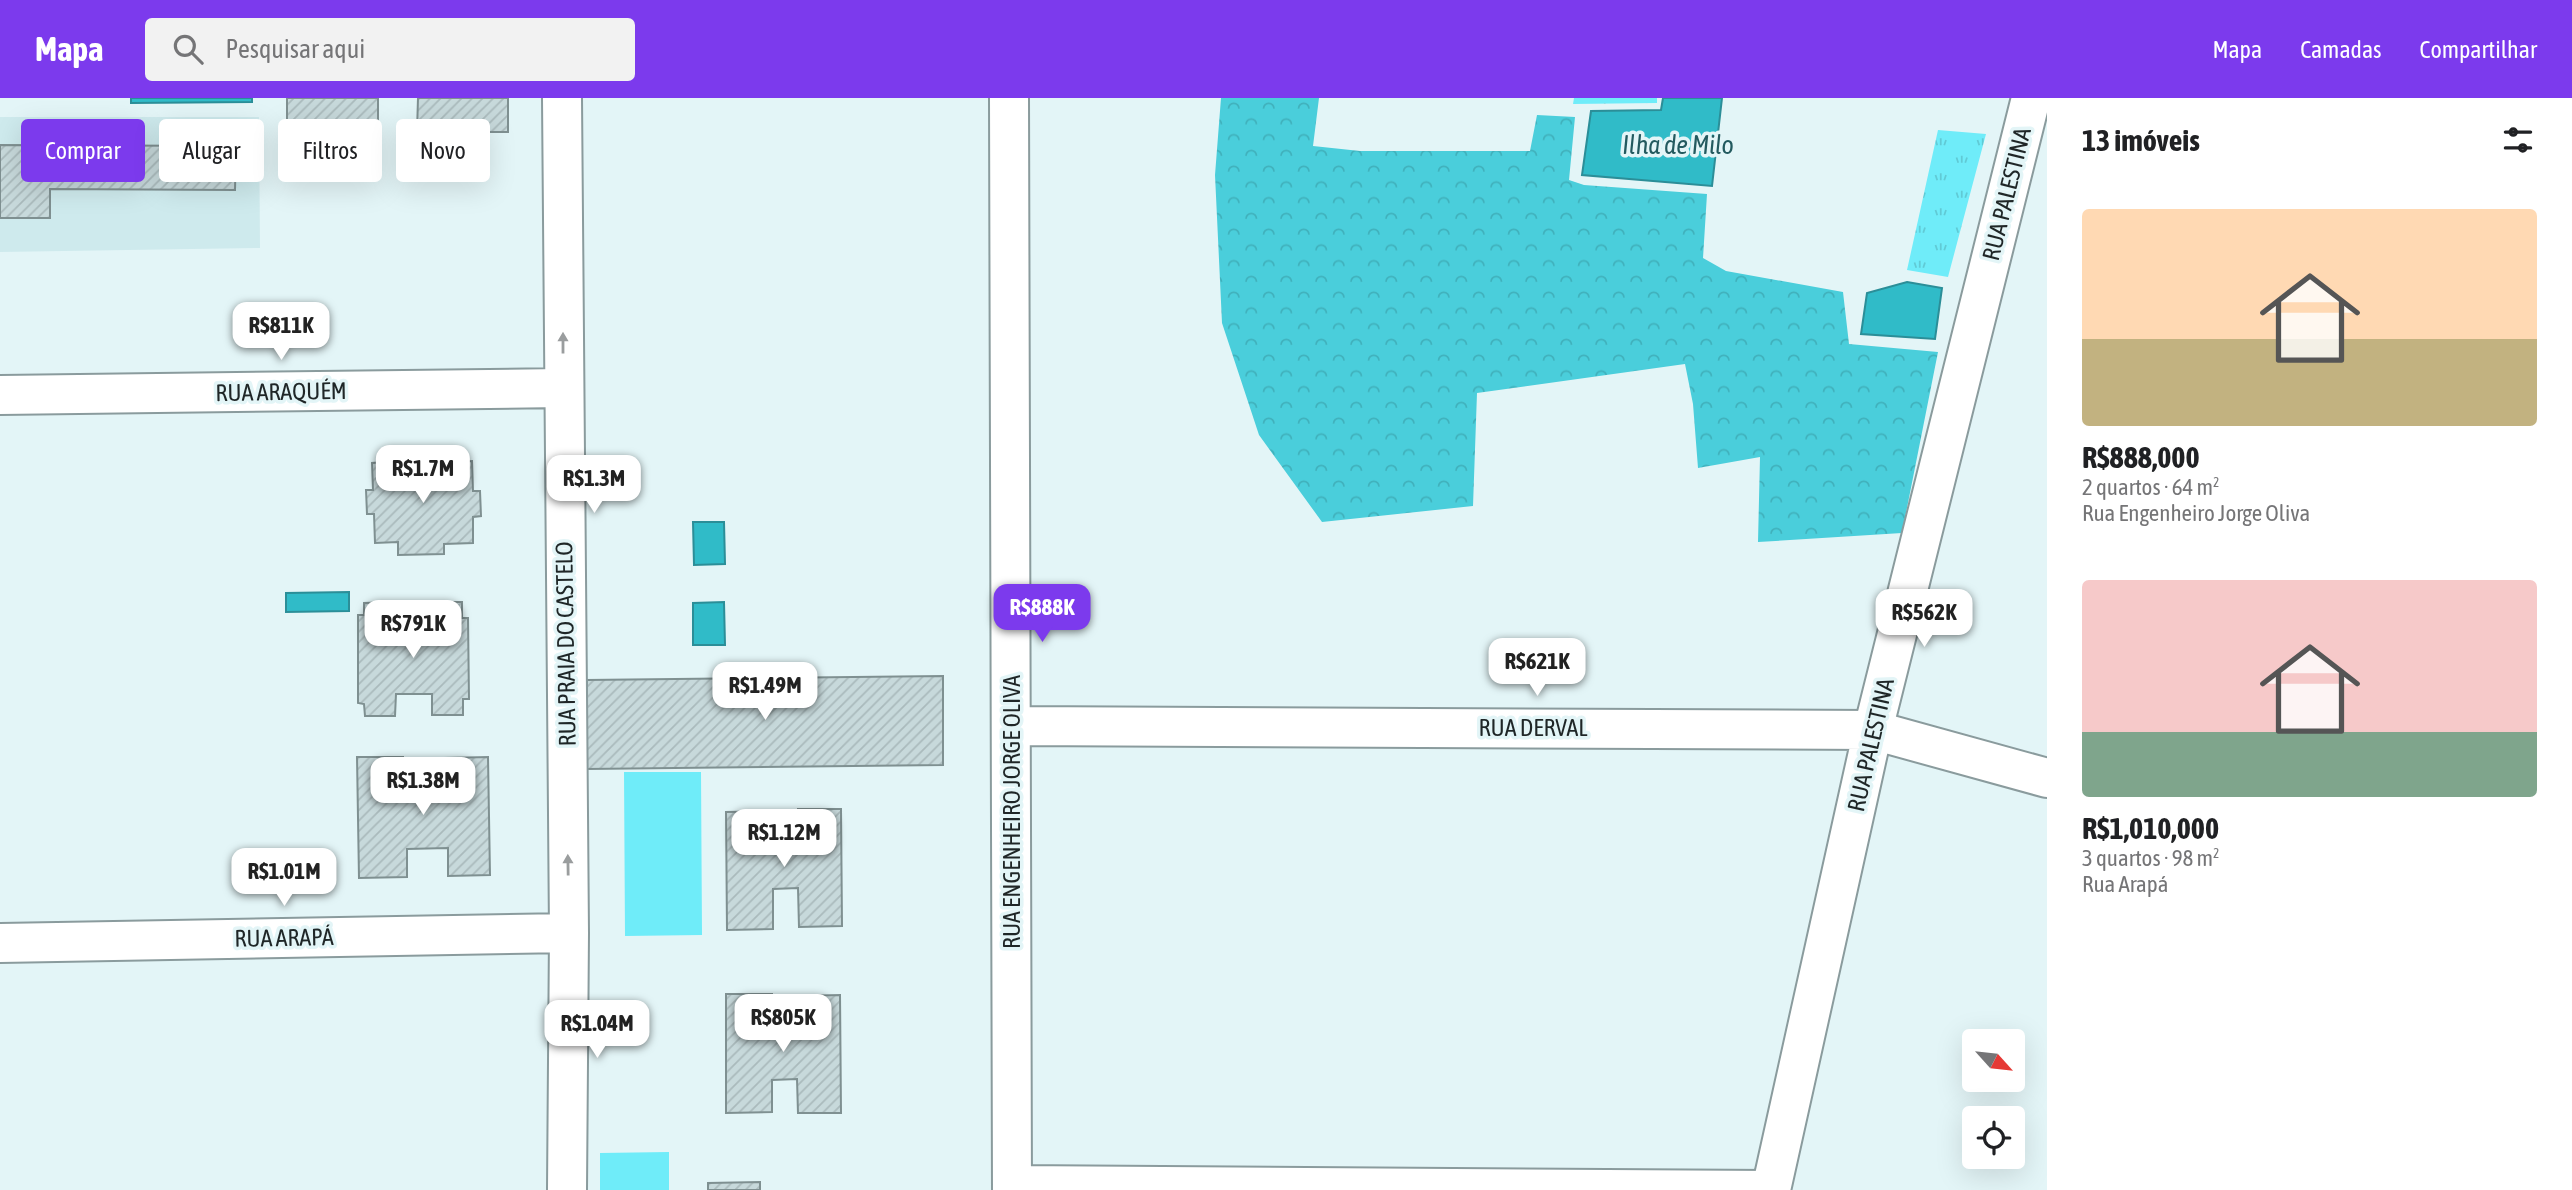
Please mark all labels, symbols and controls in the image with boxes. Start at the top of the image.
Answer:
search box [145,18,635,81]
text: Mapa [35,30,103,68]
icon: search [169,30,207,68]
text: Pesquisar aqui [225,34,365,64]
text: Mapa [2212,36,2262,63]
text: Camadas [2300,36,2382,63]
text: Compartilhar [2420,36,2537,63]
chip: Comprar [21,119,145,182]
chip: Alugar [159,119,264,182]
chip: Filtros [278,119,382,182]
chip: Novo [396,119,490,182]
icon: filters [2499,121,2537,159]
text: 13 imóveis [2082,123,2200,157]
street label: RUA PALESTINA [1977,124,2036,263]
water label: Ilha de Milo [1622,130,1734,160]
icon: home [2247,255,2373,381]
pin: R$811K [224,302,338,362]
text: R$811K [249,312,313,338]
one-way arrow [557,332,569,354]
street label: RUA ARAQUÉM [215,377,347,406]
text: R$888,000 [2082,440,2200,474]
pin: R$1.7M [366,446,480,505]
text: R$1.7M [392,455,454,481]
pin: R$1.3M [537,456,651,515]
text: R$1.3M [563,465,625,491]
text: 2 quartos · 64 m² [2082,474,2220,500]
text: Rua Engenheiro Jorge Oliva [2082,500,2310,526]
street label: RUA PRAIA DO CASTELO [550,541,581,747]
pin: R$888K [985,584,1099,644]
pin: R$562K [1867,589,1981,649]
text: R$888K [1010,594,1074,620]
text: R$562K [1892,599,1956,625]
pin: R$791K [356,601,470,660]
text: R$791K [381,610,445,636]
icon: home [2247,626,2373,752]
pin: R$621K [1480,638,1594,698]
text: R$621K [1505,648,1569,674]
pin: R$1.49M [700,662,830,722]
text: R$1.49M [728,672,802,698]
street label: RUA ENGENHEIRO JORGE OLIVA [998,675,1025,949]
street label: RUA PALESTINA [1842,675,1899,814]
street label: RUA DERVAL [1479,714,1588,741]
pin: R$1.38M [358,758,488,817]
text: R$1.38M [386,767,460,793]
pin: R$1.12M [719,810,849,869]
text: R$1,010,000 [2082,811,2219,845]
text: R$1.12M [747,819,821,845]
text: 3 quartos · 98 m² [2082,845,2220,871]
pin: R$1.01M [219,848,349,908]
one-way arrow [562,854,574,876]
text: R$1.01M [247,858,321,884]
text: Rua Arapá [2082,871,2168,897]
street label: RUA ARAPÁ [234,923,334,952]
pin: R$805K [726,995,840,1054]
pin: R$1.04M [532,1000,662,1060]
text: R$805K [751,1004,815,1030]
text: R$1.04M [560,1010,634,1036]
north arrow [1962,1029,2025,1092]
map controls [1962,1029,2025,1169]
button: locate [1962,1106,2025,1169]

